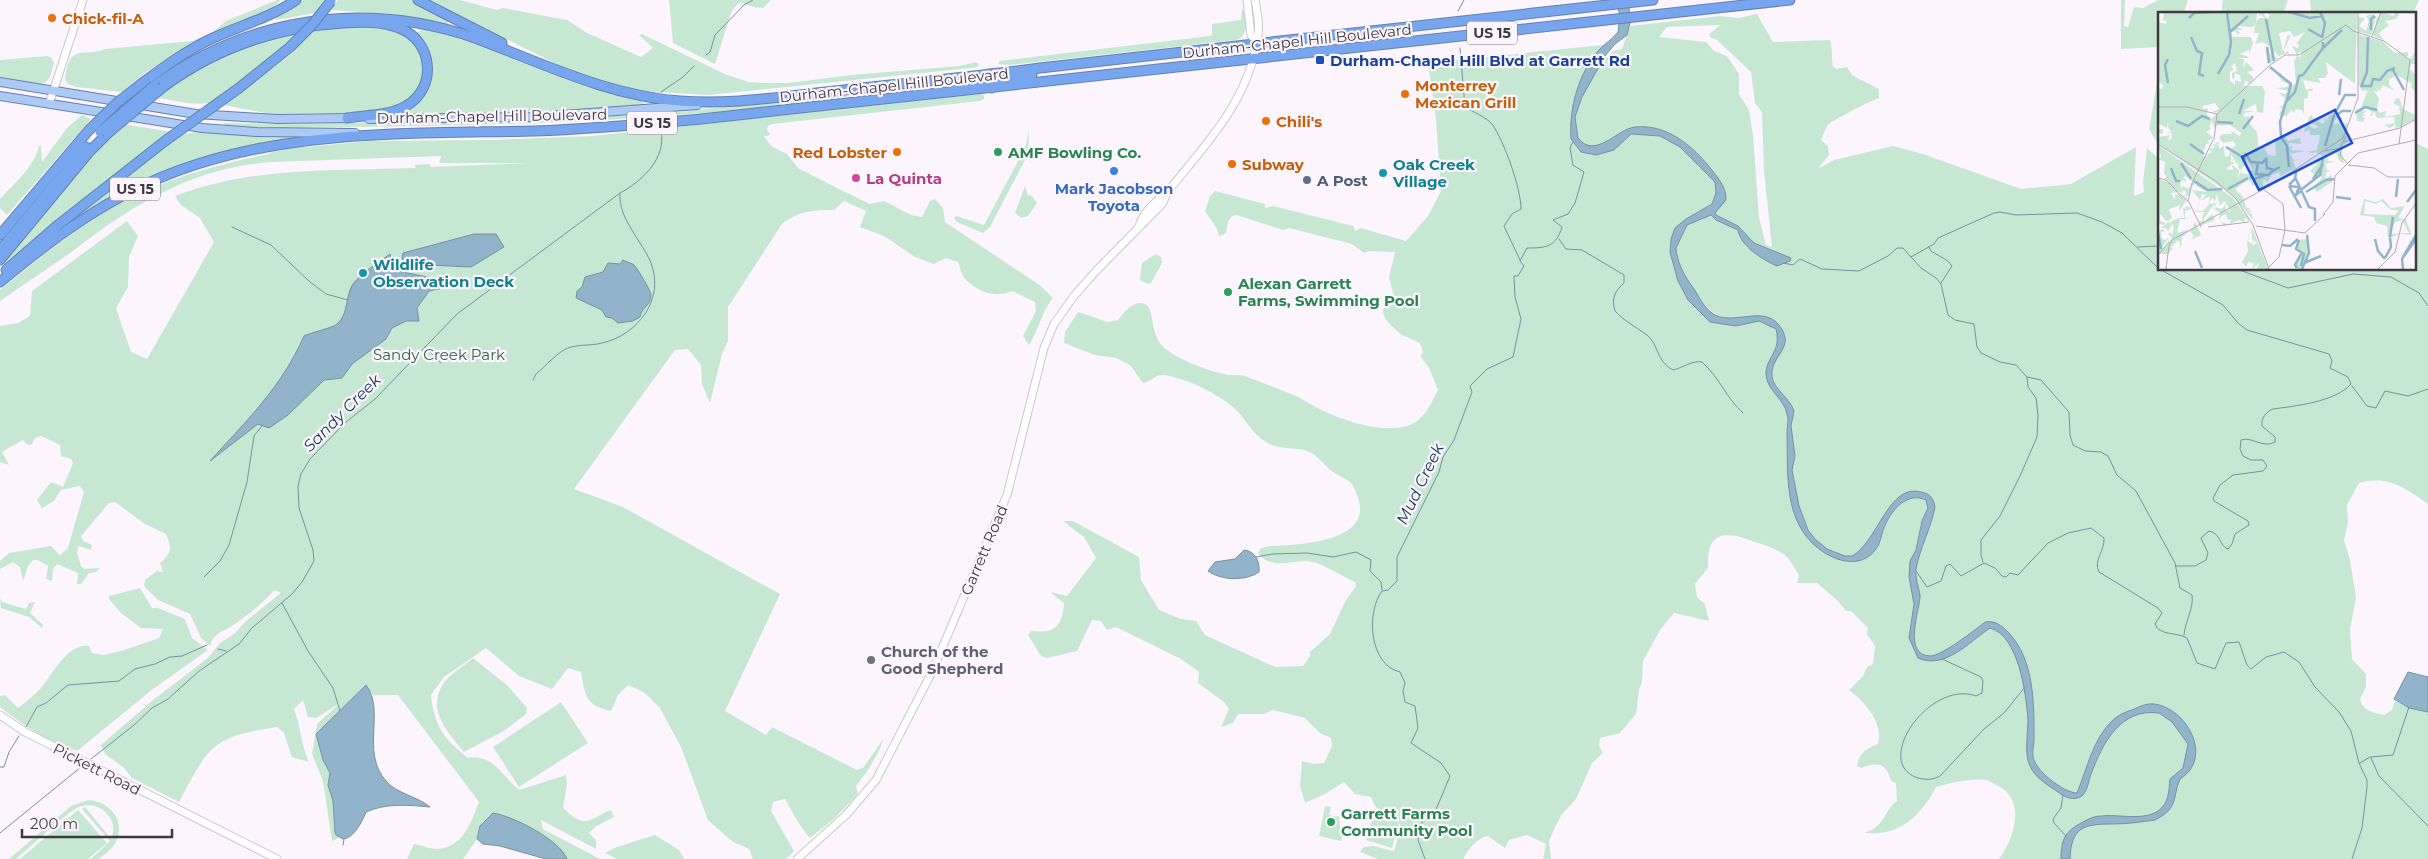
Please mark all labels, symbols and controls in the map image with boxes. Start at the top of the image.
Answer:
place label: Chick-fil-A [62,9,144,28]
marker: Chick-fil-A [46,12,58,24]
inset map [2158,12,2416,270]
street label: Durham-Chapel Hill Boulevard [1181,20,1413,62]
road number: US 15 [1467,22,1517,44]
place label: Durham-Chapel Hill Blvd at Garrett Rd [1330,51,1630,70]
marker: Durham-Chapel Hill Blvd at Garrett Rd [1314,54,1326,66]
street label: Durham-Chapel Hill Boulevard [778,64,1010,106]
place label: Monterrey Mexican Grill [1415,76,1516,112]
marker: Monterrey Mexican Grill [1399,88,1411,100]
street label: Durham-Chapel Hill Boulevard [377,104,607,128]
road number: US 15 [627,112,677,134]
place label: Chili's [1276,112,1322,131]
marker: Chili's [1260,115,1272,127]
place label: Red Lobster [793,143,888,162]
place label: AMF Bowling Co. [1007,143,1141,162]
marker: Red Lobster [891,146,903,158]
marker: AMF Bowling Co. [992,146,1004,158]
place label: Subway [1242,155,1305,174]
place label: Oak Creek Village [1392,155,1475,191]
marker: Subway [1226,158,1238,170]
marker: Mark Jacobson Toyota [1108,165,1120,177]
marker: Oak Creek Village [1377,167,1389,179]
place label: La Quinta [866,169,942,188]
place label: A Post [1316,171,1368,190]
marker: La Quinta [850,172,862,184]
marker: A Post [1301,174,1313,186]
road number: US 15 [110,178,160,200]
place label: Mark Jacobson Toyota [1055,179,1173,215]
place label: Wildlife Observation Deck [373,255,514,291]
marker: Wildlife Observation Deck [357,267,369,279]
place label: Alexan Garrett Farms, Swimming Pool [1237,274,1419,310]
marker: Alexan Garrett Farms, Swimming Pool [1222,286,1234,298]
park label: Sandy Creek Park [373,345,505,364]
water label: Sandy Creek [299,369,386,456]
water label: Mud Creek [1392,439,1448,528]
street label: Garrett Road [956,502,1012,598]
place label: Church of the Good Shepherd [881,642,1003,678]
marker: Church of the Good Shepherd [865,654,877,666]
street label: Pickett Road [50,739,144,799]
place label: Garrett Farms Community Pool [1341,804,1472,840]
scale bar [22,806,172,838]
text: 200 m [30,814,78,833]
marker: Garrett Farms Community Pool [1325,816,1337,828]

